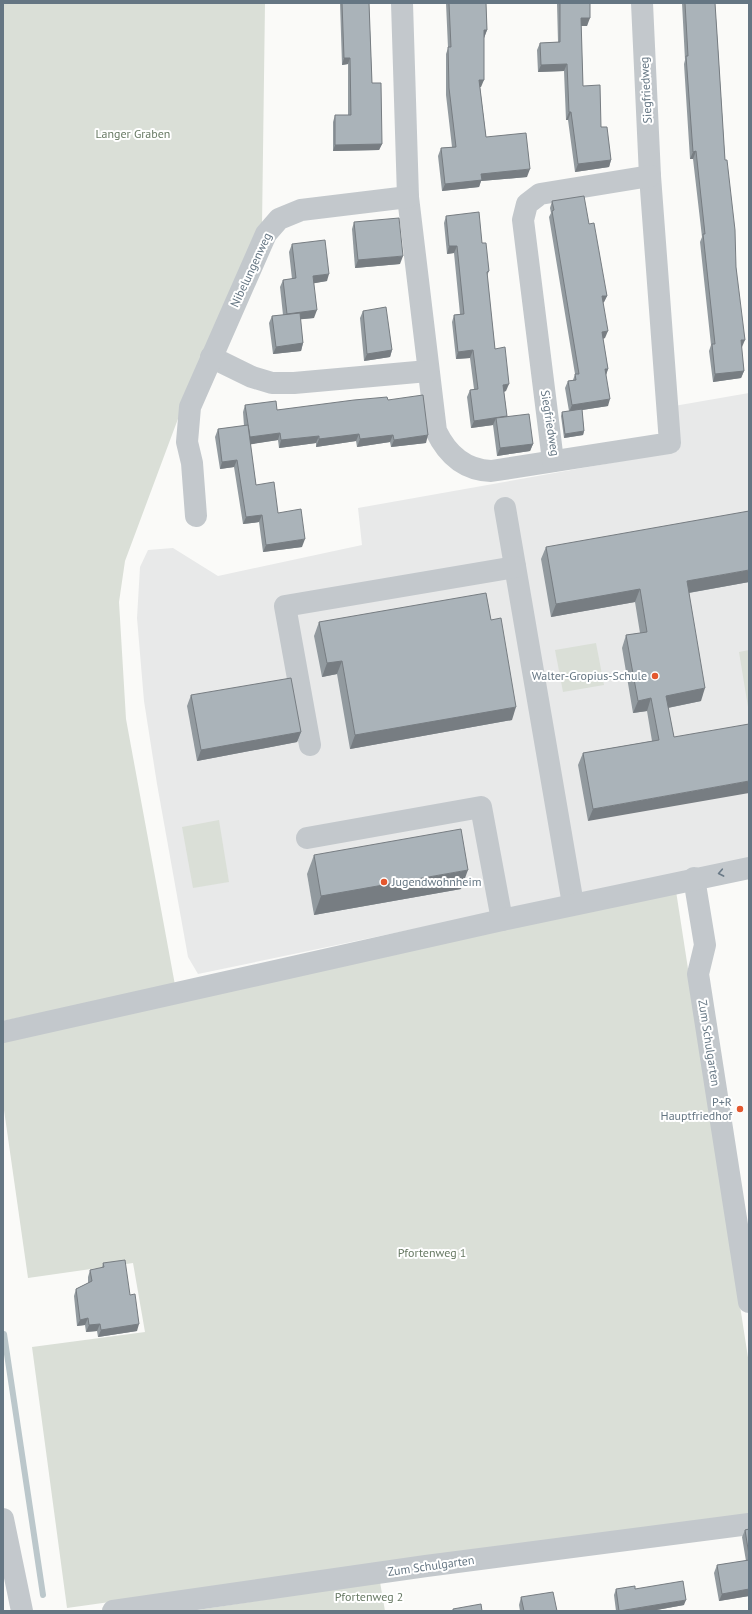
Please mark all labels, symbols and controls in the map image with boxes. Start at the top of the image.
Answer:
street label: Siegfriedweg [636,56,655,124]
park label: Langer Graben [96,126,170,141]
street label: Nibelungenweg [227,230,274,309]
street label: Siegfriedweg [538,389,563,457]
place label: Walter-Gropius-Schule [532,668,647,683]
marker: Walter-Gropius-Schule [650,671,660,681]
one-way arrow [718,869,725,877]
place label: Jugendwohnheim [391,874,481,889]
marker: Jugendwohnheim [379,877,389,887]
street label: Zum Schulgarten [695,999,724,1087]
place label: P+R Hauptfriedhof [661,1094,733,1123]
marker: P+R Hauptfriedhof [735,1104,745,1114]
park label: Pfortenweg 1 [398,1245,466,1260]
street label: Zum Schulgarten [387,1552,475,1579]
park label: Pfortenweg 2 [335,1589,403,1604]

